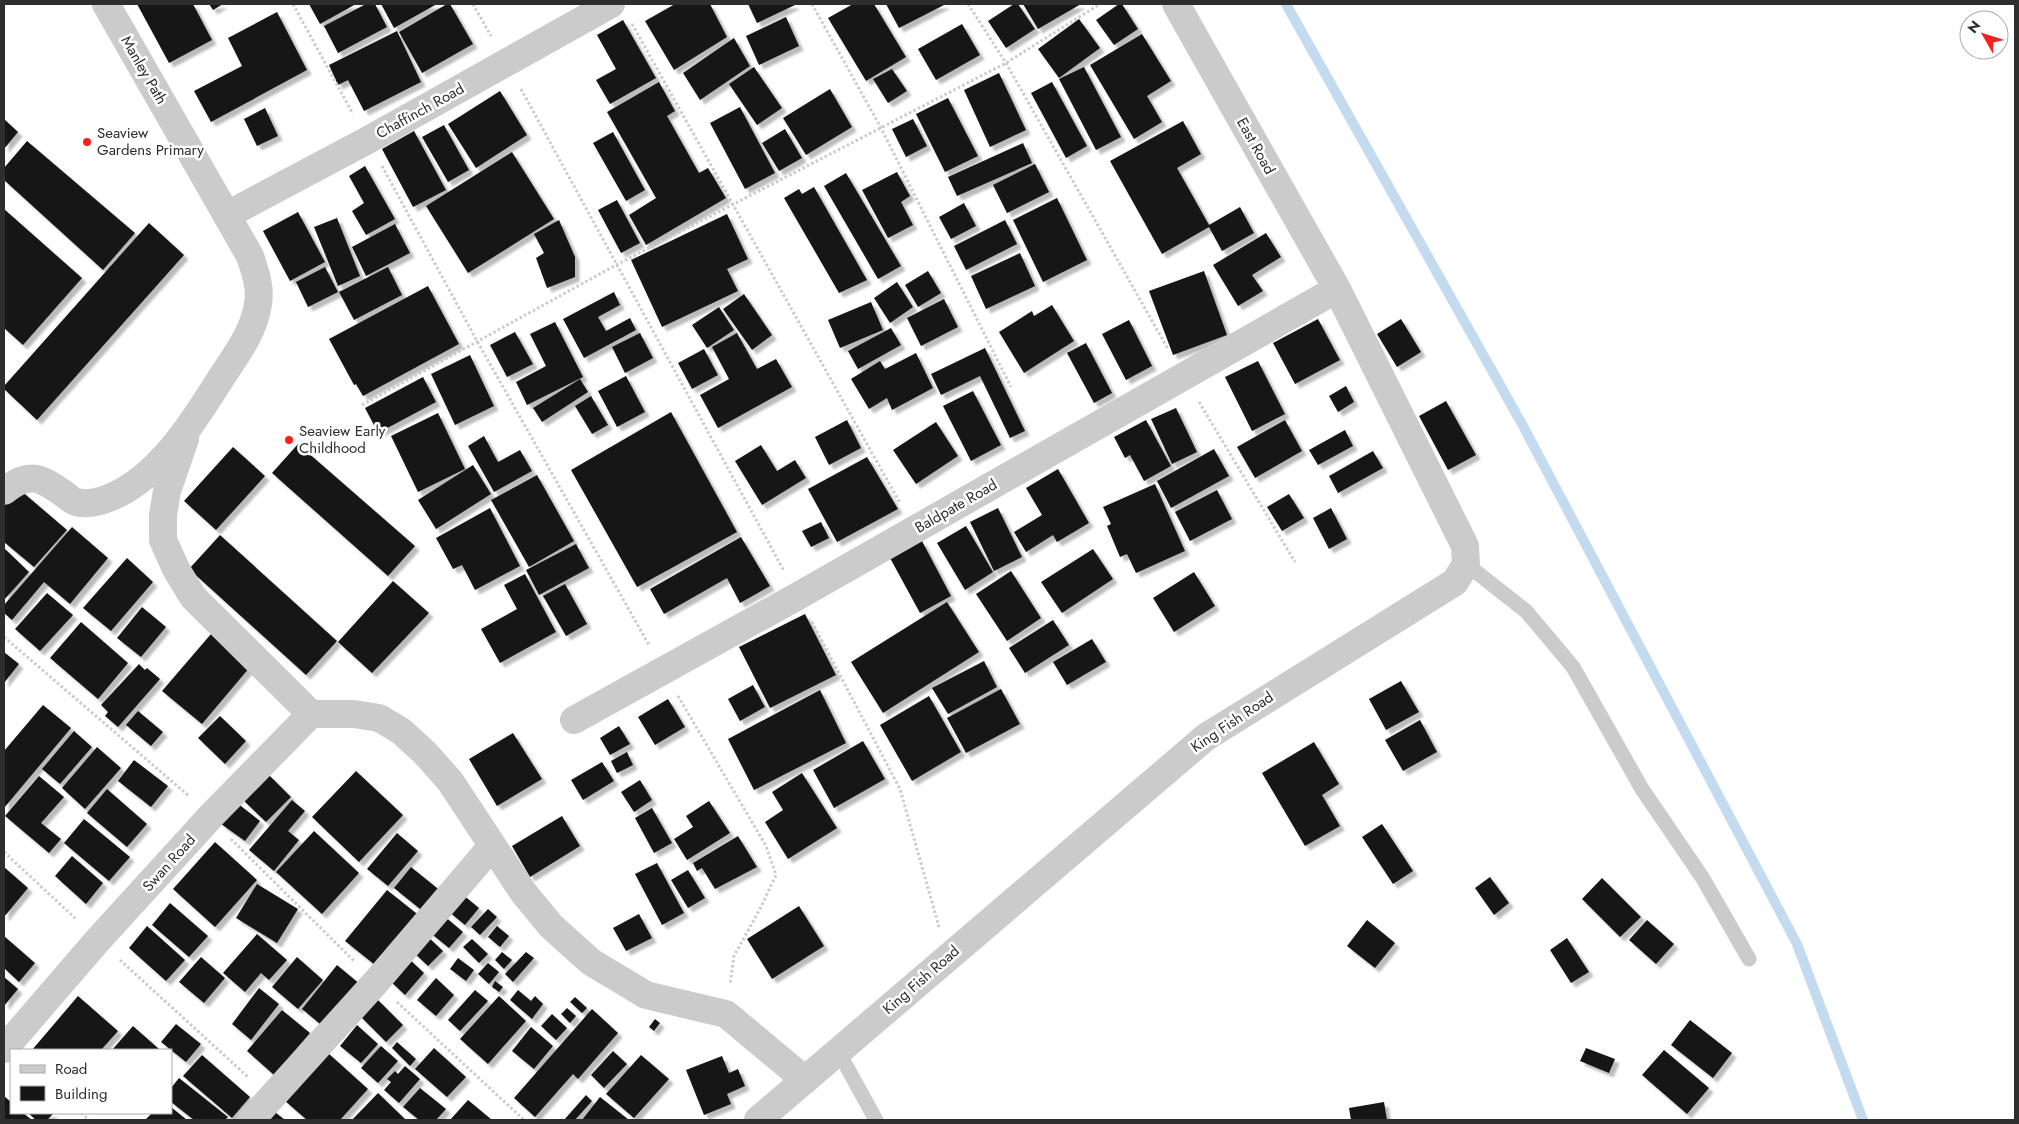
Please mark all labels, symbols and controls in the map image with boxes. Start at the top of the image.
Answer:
north arrow [1959,10,2009,60]
text: N [1963,16,1985,37]
street label: Manley Path [116,32,172,108]
street label: Chaffinch Road [372,78,468,144]
street label: East Road [1231,114,1281,178]
place label: Seaview Gardens Primary [97,122,204,161]
marker: Seaview Gardens Primary [81,136,93,148]
place label: Seaview Early Childhood [299,420,386,459]
marker: Seaview Early Childhood [283,434,295,446]
street label: Baldpate Road [911,474,1001,538]
street label: King Fish Road [1186,686,1278,758]
street label: Swan Road [137,829,201,897]
street label: King Fish Road [878,940,964,1020]
legend [10,1049,172,1114]
text: Road [55,1058,87,1080]
text: Building [55,1083,107,1105]

